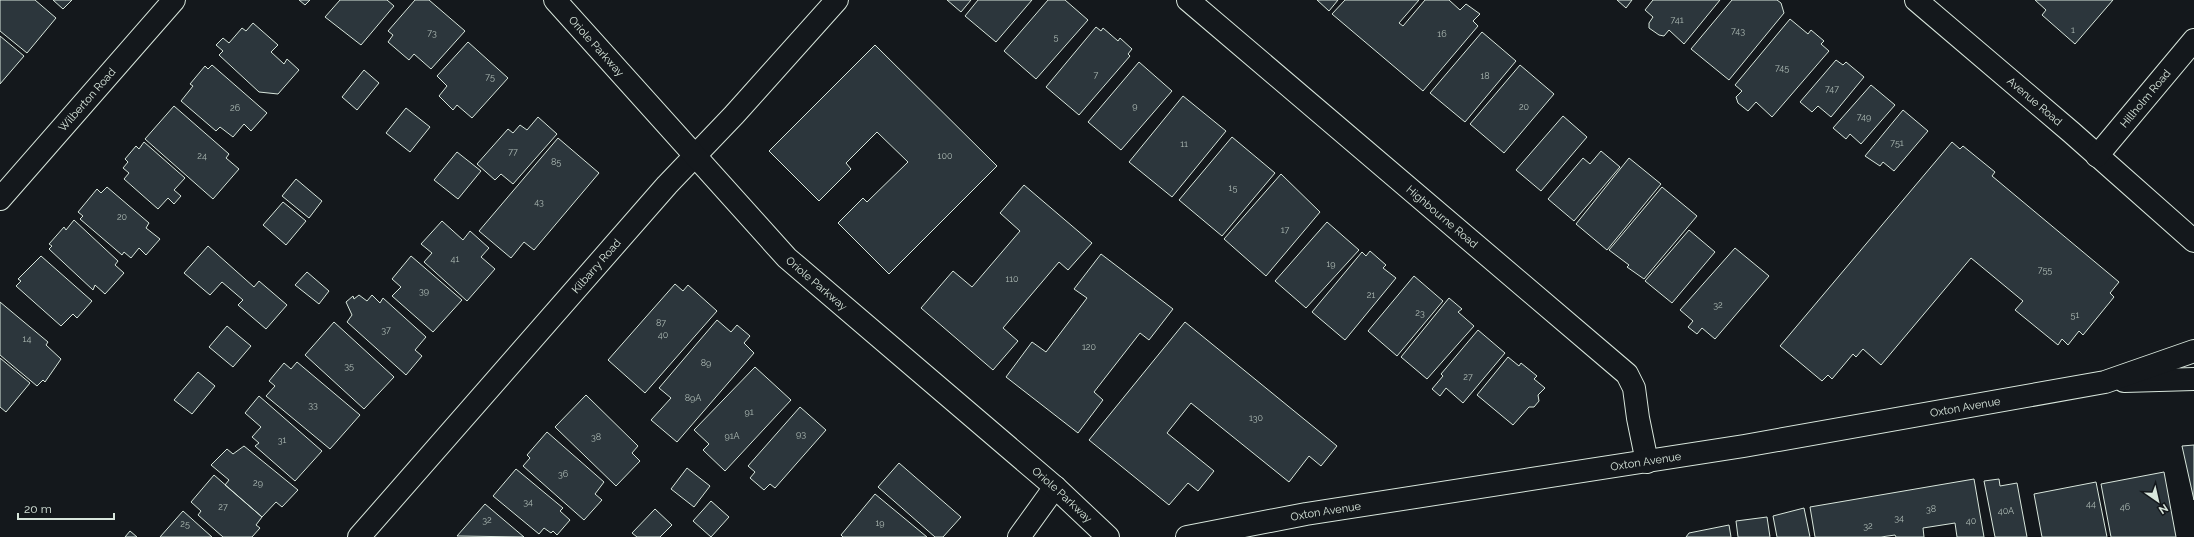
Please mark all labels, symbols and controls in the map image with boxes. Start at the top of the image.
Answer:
street label: Oriole Parkway [566,13,627,79]
house number: 741 [1670,15,1684,25]
house number: 1 [2071,25,2075,35]
house number: 743 [1731,26,1745,36]
house number: 73 [427,28,437,38]
house number: 16 [1437,29,1447,39]
house number: 5 [1054,32,1059,42]
house number: 745 [1775,63,1789,73]
street label: Wilberton Road [56,65,118,134]
street label: Hillholm Road [2117,67,2173,130]
house number: 7 [1094,70,1099,80]
house number: 18 [1480,71,1490,81]
house number: 75 [485,72,495,82]
street label: Avenue Road [2005,74,2065,128]
house number: 747 [1825,84,1839,94]
house number: 9 [1132,101,1138,111]
house number: 20 [1519,102,1530,112]
house number: 26 [230,103,241,113]
house number: 749 [1857,112,1871,122]
house number: 751 [1890,138,1904,148]
house number: 11 [1180,139,1188,149]
house number: 77 [508,147,518,157]
house number: 24 [197,151,207,161]
house number: 100 [938,151,953,161]
house number: 85 [551,157,561,167]
house number: 15 [1229,183,1237,193]
street label: Highbourne Road [1404,183,1481,251]
house number: 43 [534,197,544,207]
house number: 20 [117,212,128,222]
house number: 17 [1281,225,1289,235]
street label: Kilbarry Road [569,236,623,296]
house number: 41 [451,254,460,264]
street label: Oriole Parkway [783,254,850,313]
house number: 19 [1326,259,1336,269]
house number: 755 [2038,265,2052,275]
house number: 110 [1005,274,1019,284]
house number: 39 [419,286,429,296]
house number: 21 [1367,290,1375,300]
house number: 32 [1713,300,1723,310]
house number: 23 [1415,308,1425,318]
house number: 51 [2071,310,2080,320]
house number: 87 [656,318,666,328]
house number: 37 [381,325,391,335]
house number: 40 [658,330,669,340]
house number: 14 [23,334,31,344]
house number: 120 [1082,342,1097,352]
house number: 89 [701,358,711,368]
house number: 35 [344,361,354,371]
house number: 27 [1463,372,1473,382]
house number: 89A [685,393,701,403]
street label: Oxton Avenue [1929,394,2002,419]
house number: 33 [308,400,318,410]
house number: 91 [744,407,754,417]
house number: 130 [1249,413,1264,423]
house number: 93 [796,429,806,439]
house number: 91A [724,431,740,441]
house number: 38 [591,432,601,442]
house number: 31 [278,435,286,445]
street label: Oxton Avenue [1609,449,1683,473]
street label: Oriole Parkway [1030,464,1095,525]
house number: 36 [558,469,569,479]
house number: 29 [253,478,263,488]
north arrow [2138,481,2178,521]
scale bar [18,495,114,521]
house number: 34 [523,497,533,507]
street label: Oxton Avenue [1289,499,1362,523]
house number: 44 [2086,499,2096,509]
text: N [2156,501,2170,517]
text: 20 m [24,502,52,516]
house number: 27 [218,502,228,512]
house number: 46 [2120,502,2131,512]
house number: 38 [1926,504,1936,514]
house number: 40A [1998,506,2014,516]
house number: 34 [1894,513,1904,523]
house number: 32 [482,515,492,525]
house number: 40 [1966,516,1977,526]
house number: 19 [875,518,885,528]
house number: 25 [180,519,190,529]
house number: 32 [1863,521,1873,531]

